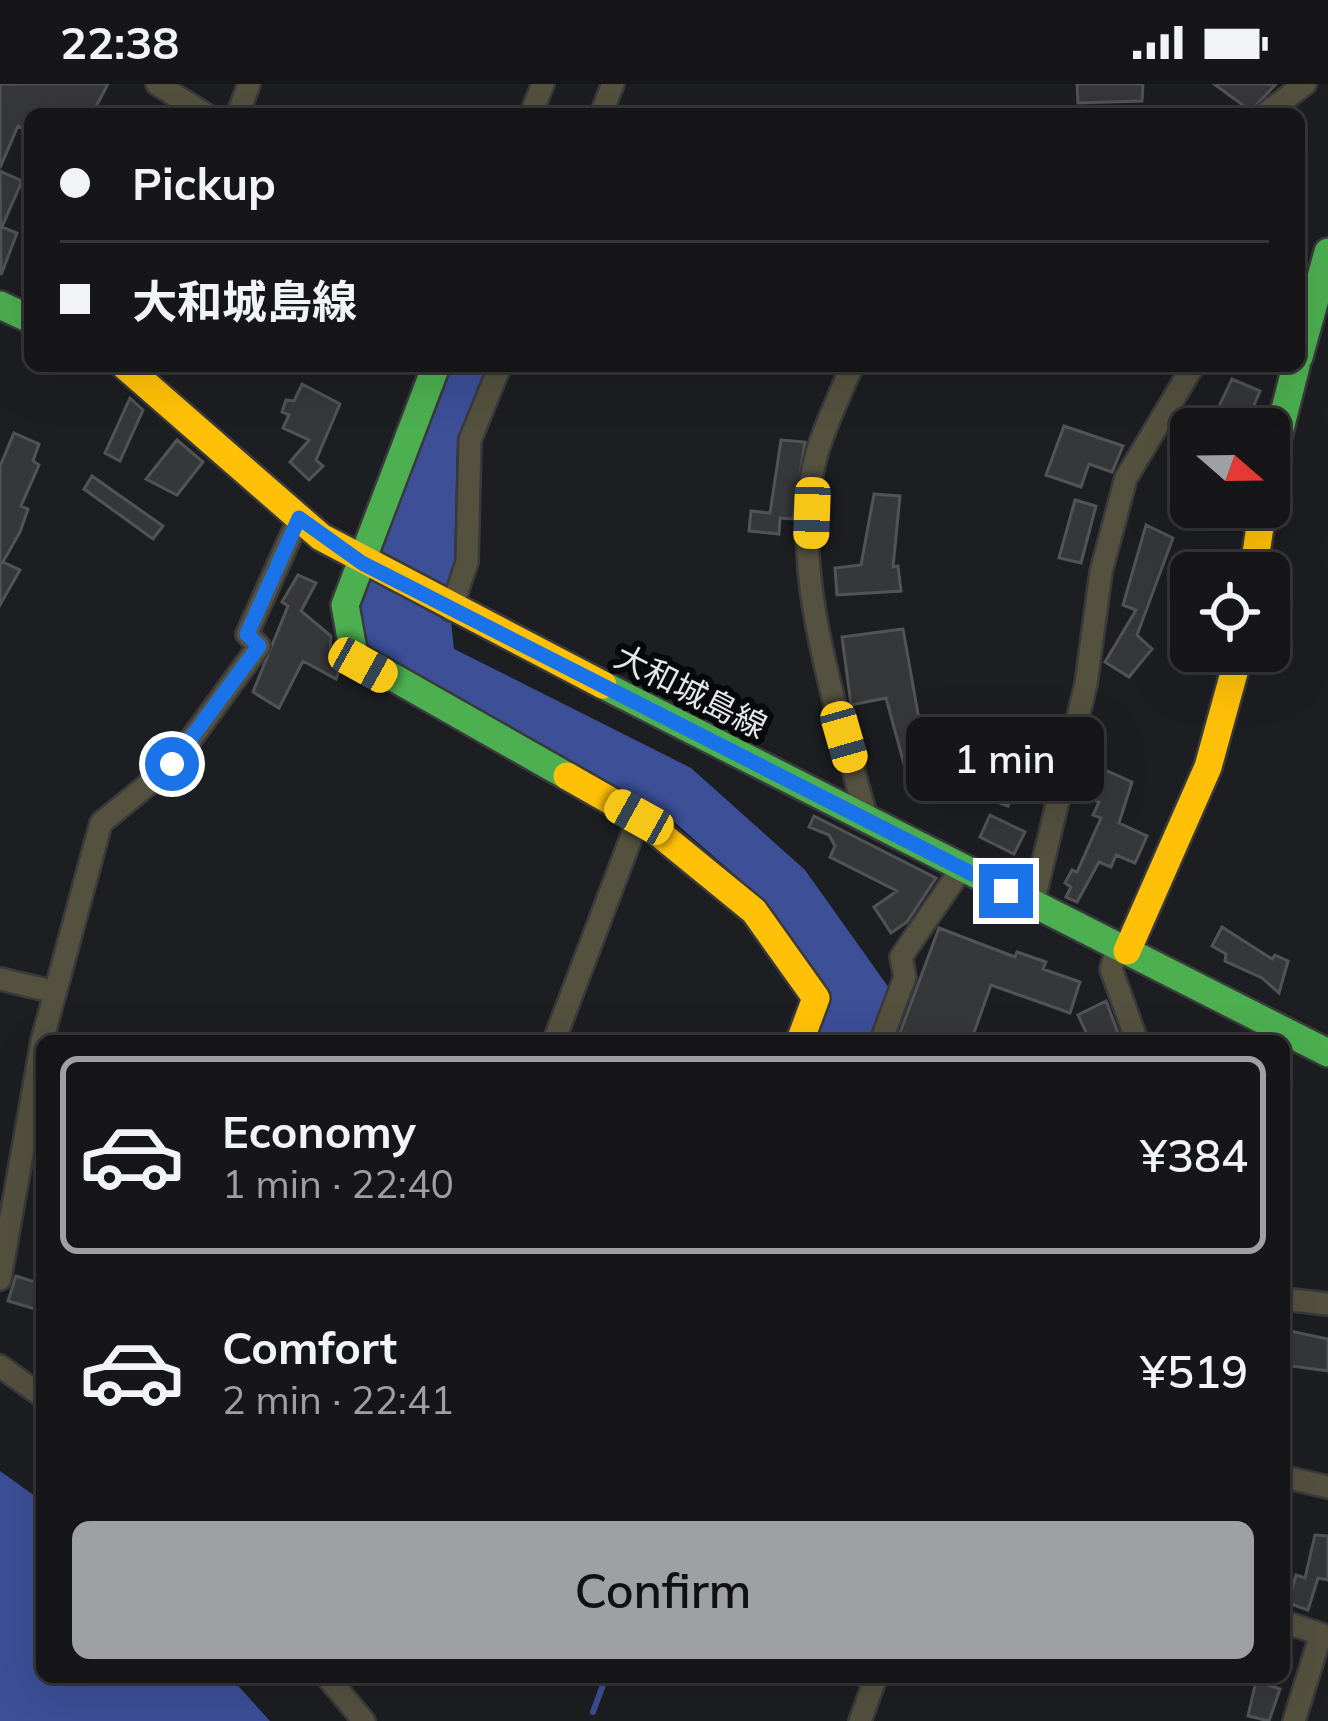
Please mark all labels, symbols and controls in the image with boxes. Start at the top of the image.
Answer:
text: 22:38 [60,14,179,70]
text: Pickup [132,155,276,211]
text: 大和城島線 [132,273,357,329]
north arrow [1170,408,1290,528]
map controls [1170,408,1290,672]
car [793,476,831,550]
button: locate [1170,552,1290,672]
car [323,632,403,698]
street label: 大和城島線 [608,635,774,746]
car [817,697,871,777]
callout: 1 min [907,717,1105,801]
text: 1 min [954,734,1056,783]
route start [145,737,199,791]
car [599,784,679,850]
route end [979,864,1033,918]
icon: car [78,1101,186,1209]
text: Economy [222,1103,416,1159]
text: ¥384 [1140,1127,1248,1183]
text: 1 min · 22:40 [222,1159,454,1208]
icon: car [78,1317,186,1425]
text: Comfort [222,1319,397,1375]
text: ¥519 [1140,1343,1248,1399]
text: 2 min · 22:41 [222,1375,454,1424]
button: Confirm [72,1521,1254,1659]

